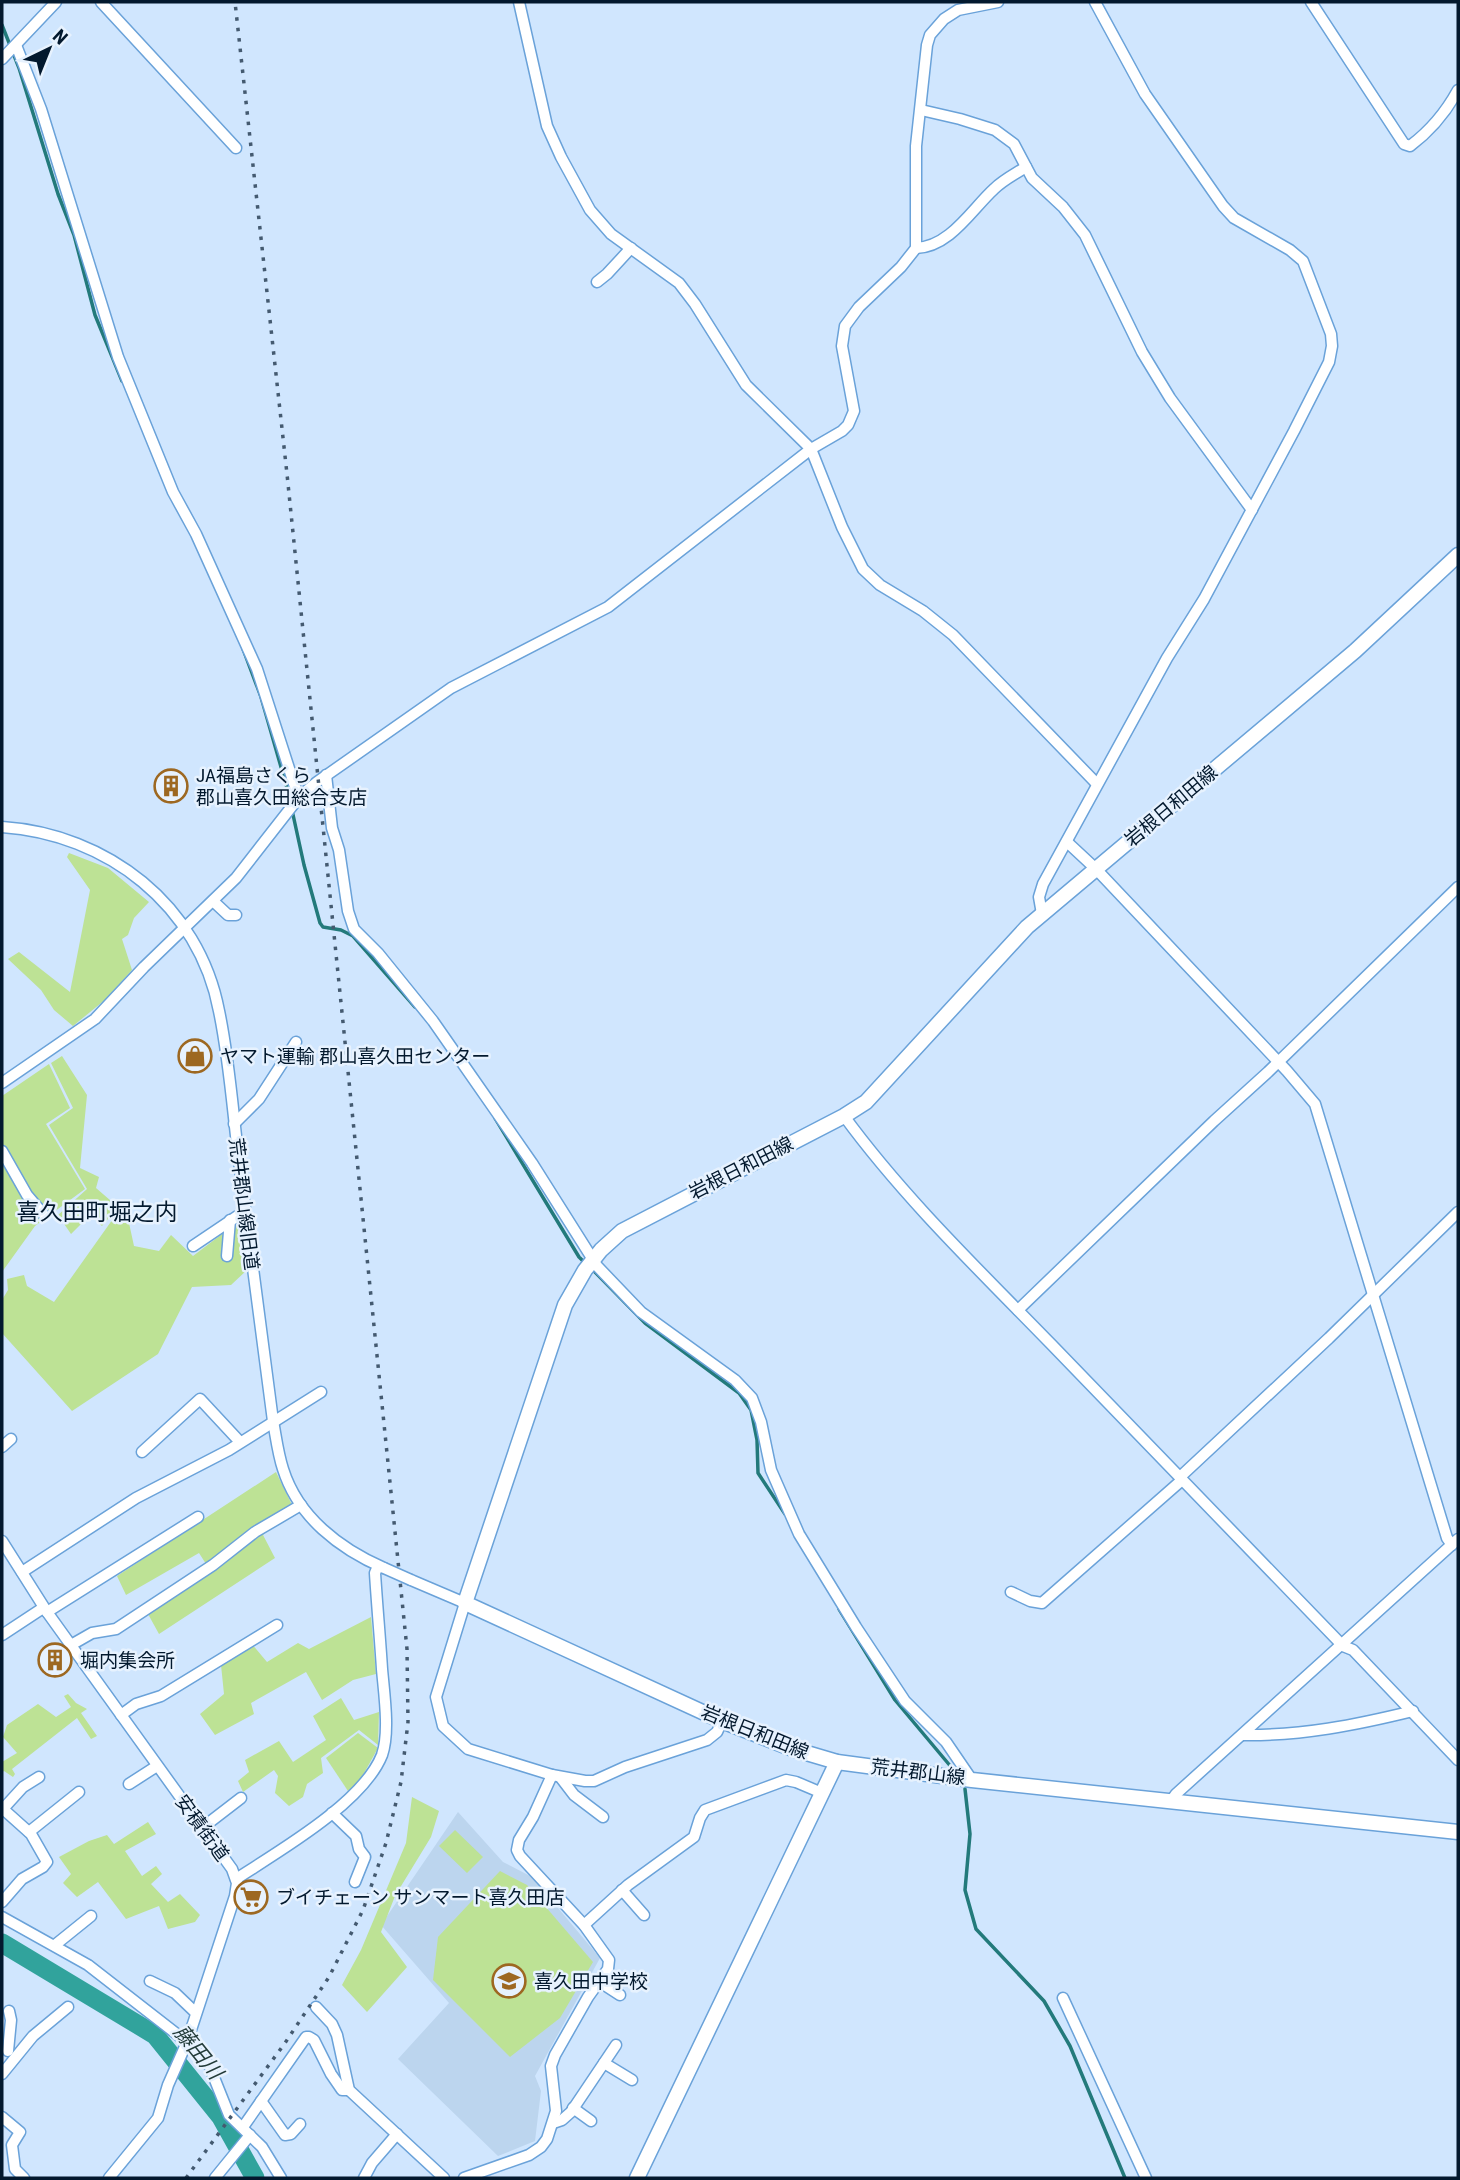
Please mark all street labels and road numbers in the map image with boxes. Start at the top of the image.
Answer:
street label: 岩根日和田線 [1120,761,1222,851]
street label: 岩根日和田線 [685,1132,797,1204]
street label: 荒井郡山線旧道 [224,1137,264,1271]
street label: 岩根日和田線 [698,1700,812,1764]
street label: 荒井郡山線 [869,1755,967,1789]
street label: 安積街道 [170,1790,234,1866]

